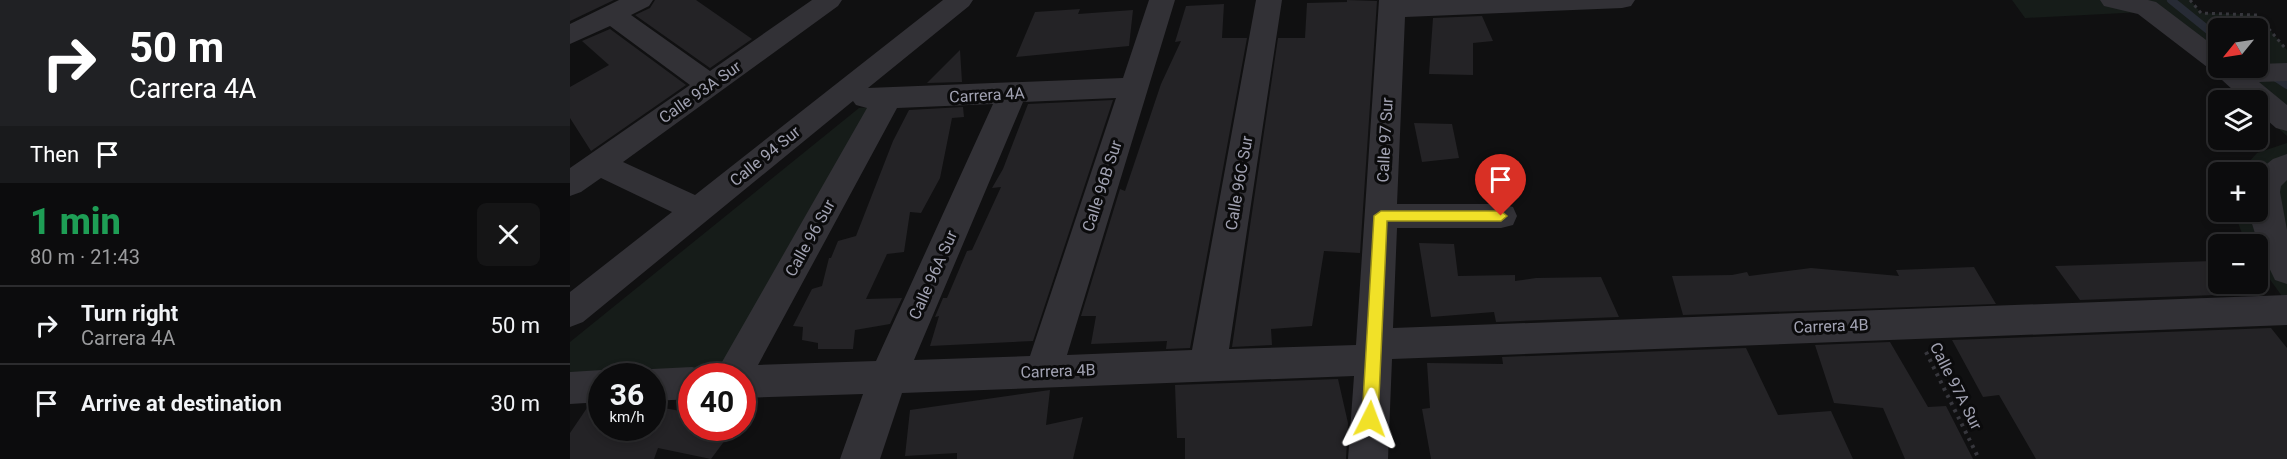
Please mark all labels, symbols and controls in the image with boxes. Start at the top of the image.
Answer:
north arrow [2208,18,2268,78]
map controls [2208,18,2268,294]
text: 50 m [129,23,224,72]
icon: right [30,24,108,102]
street label: Calle 93A Sur [655,57,745,127]
text: Carrera 4A [129,73,256,105]
street label: Carrera 4A [949,84,1026,106]
button: layers [2208,90,2268,150]
street label: Calle 97 Sur [1373,96,1397,183]
street label: Calle 94 Sur [726,121,804,190]
street label: Calle 96C Sur [1221,134,1257,232]
street label: Calle 96B Sur [1078,137,1126,234]
icon: arrive [91,138,124,171]
text: Then [30,142,79,167]
pin [1475,154,1526,216]
button: + [2208,162,2268,222]
icon: arrive [1484,163,1517,196]
street label: Calle 96 Sur [781,196,839,280]
text: 1 min [30,201,121,243]
button: close [477,203,540,266]
street label: Calle 96A Sur [905,227,961,322]
button: − [2208,234,2268,294]
text: 80 m · 21:43 [30,245,140,269]
text: Turn right [81,301,178,326]
icon: right [30,309,63,342]
text: 50 m [491,313,540,338]
street label: Carrera 4B [1793,315,1869,337]
text: Carrera 4A [81,326,175,350]
street label: Calle 97A Sur [1926,339,1986,433]
street label: Carrera 4B [1020,360,1096,382]
speed limit sign: 40 [678,363,756,441]
text: 36 [610,377,644,412]
icon: arrive [30,387,63,420]
position arrow [1338,387,1402,451]
text: Arrive at destination [81,391,282,416]
text: 30 m [491,391,540,416]
text: km/h [609,408,645,426]

